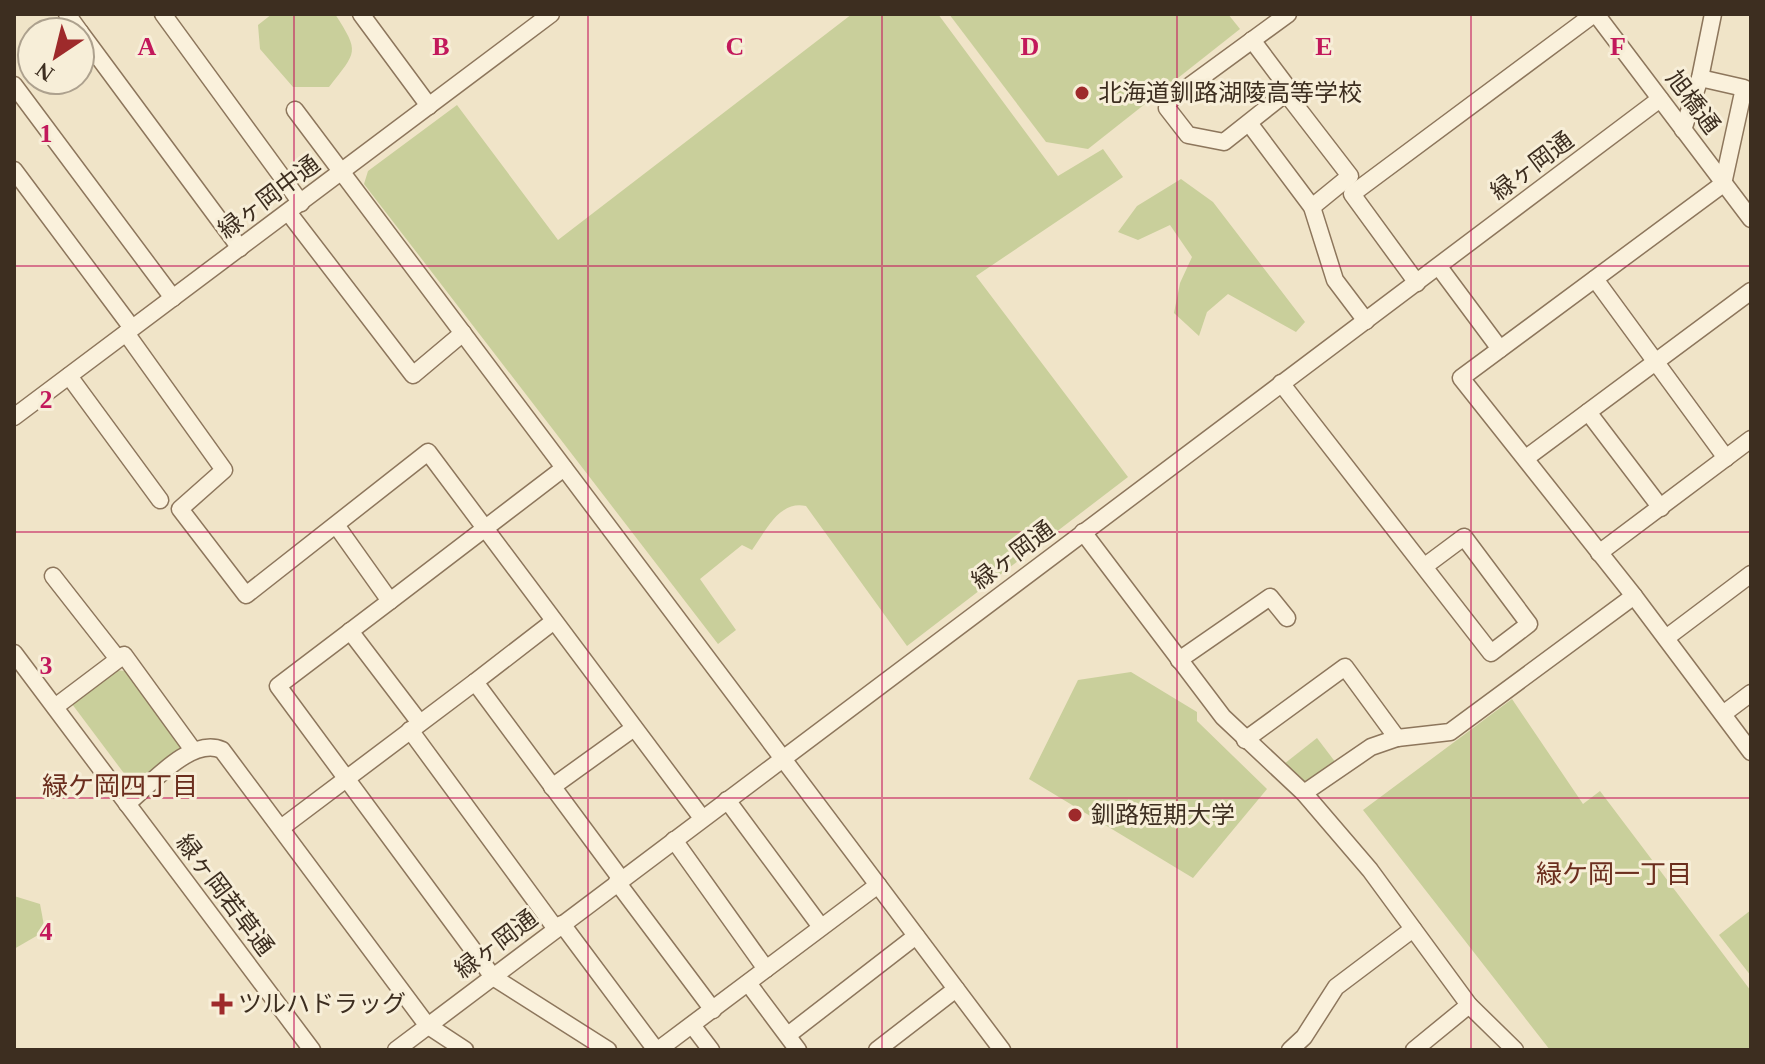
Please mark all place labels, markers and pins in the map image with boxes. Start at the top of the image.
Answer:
place label: 北海道釧路湖陵高等学校 [1098,80,1362,106]
marker: 北海道釧路湖陵高等学校 [1073,84,1091,102]
place label: 釧路短期大学 [1091,802,1235,828]
marker: 釧路短期大学 [1066,806,1084,824]
place label: ツルハドラッグ [238,991,406,1017]
marker: ツルハドラッグ [213,995,231,1013]

